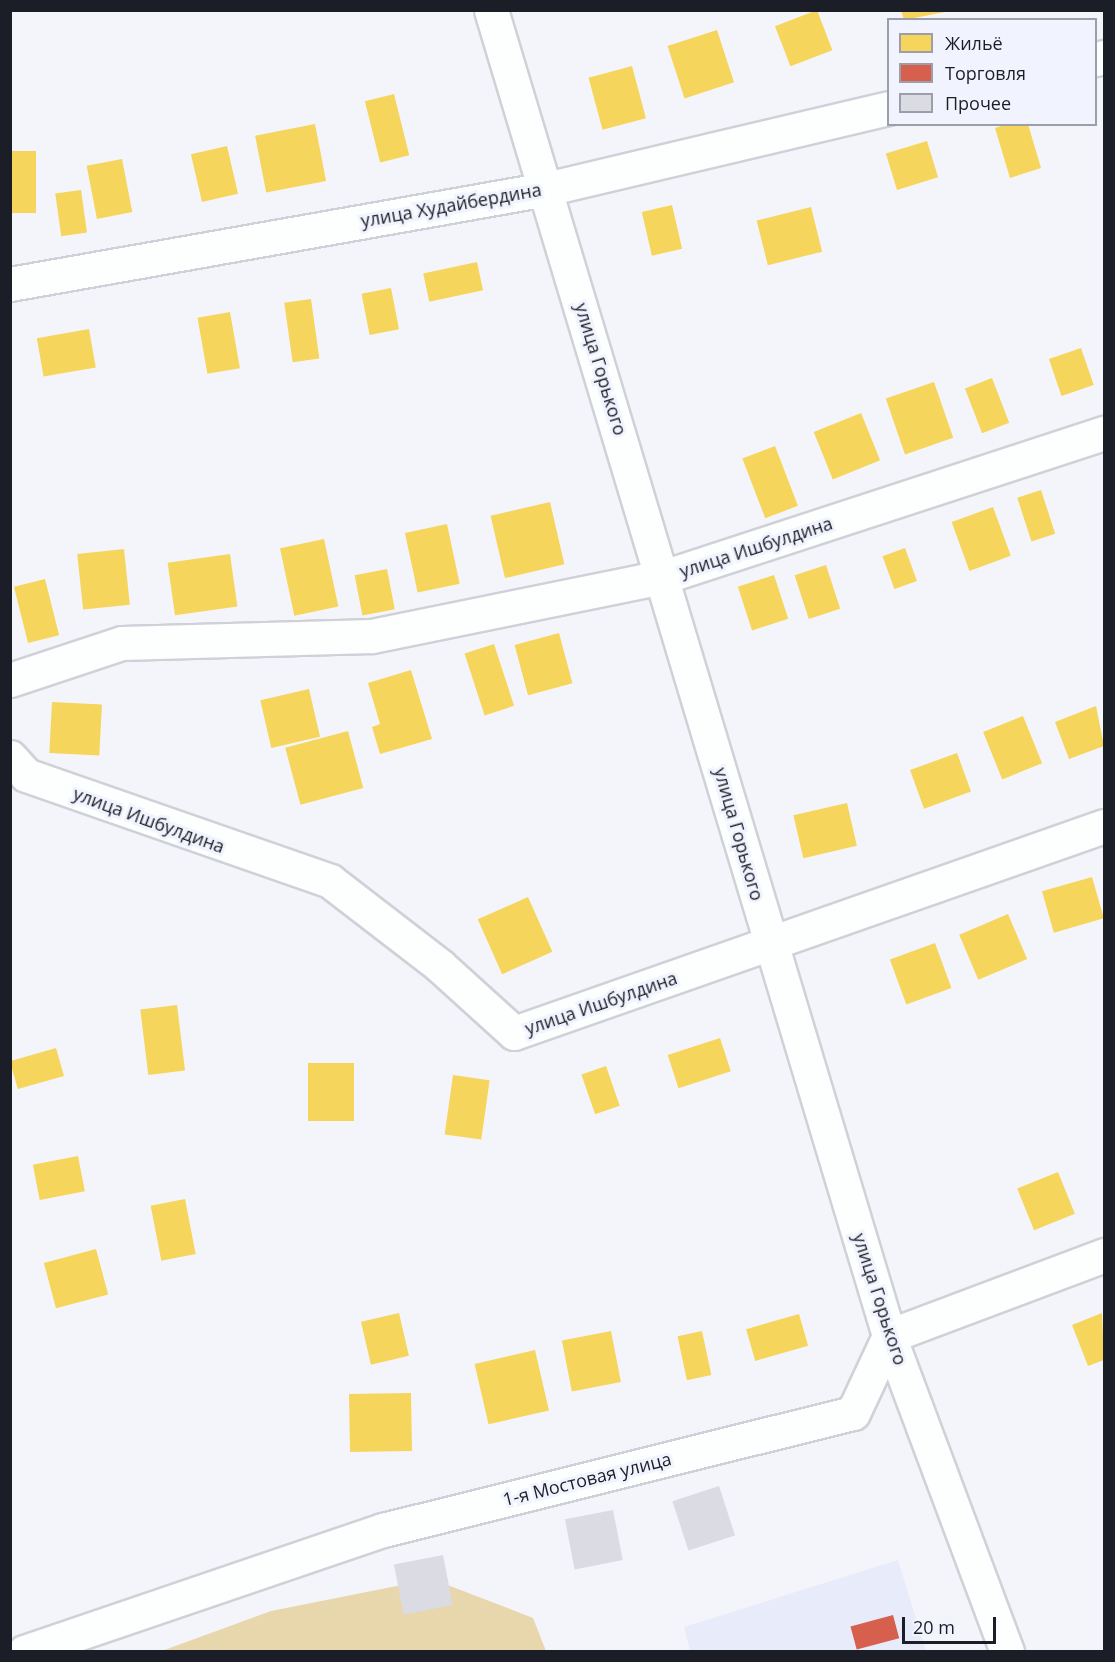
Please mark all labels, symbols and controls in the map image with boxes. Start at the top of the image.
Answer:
legend [887,18,1097,126]
text: Жильё [945,31,1003,55]
text: Торговля [945,61,1026,85]
text: Прочее [945,91,1011,115]
street label: улица Худайбердина [359,178,543,232]
street label: улица Горького [571,300,631,438]
street label: улица Ишбулдина [677,512,835,582]
street label: улица Горького [710,765,768,903]
street label: улица Ишбулдина [70,783,228,857]
street label: улица Ишбулдина [522,967,680,1039]
street label: улица Горького [849,1230,911,1368]
street label: 1-я Мостовая улица [501,1448,673,1510]
scale bar [905,1605,1000,1643]
text: 20 m [913,1615,955,1639]

